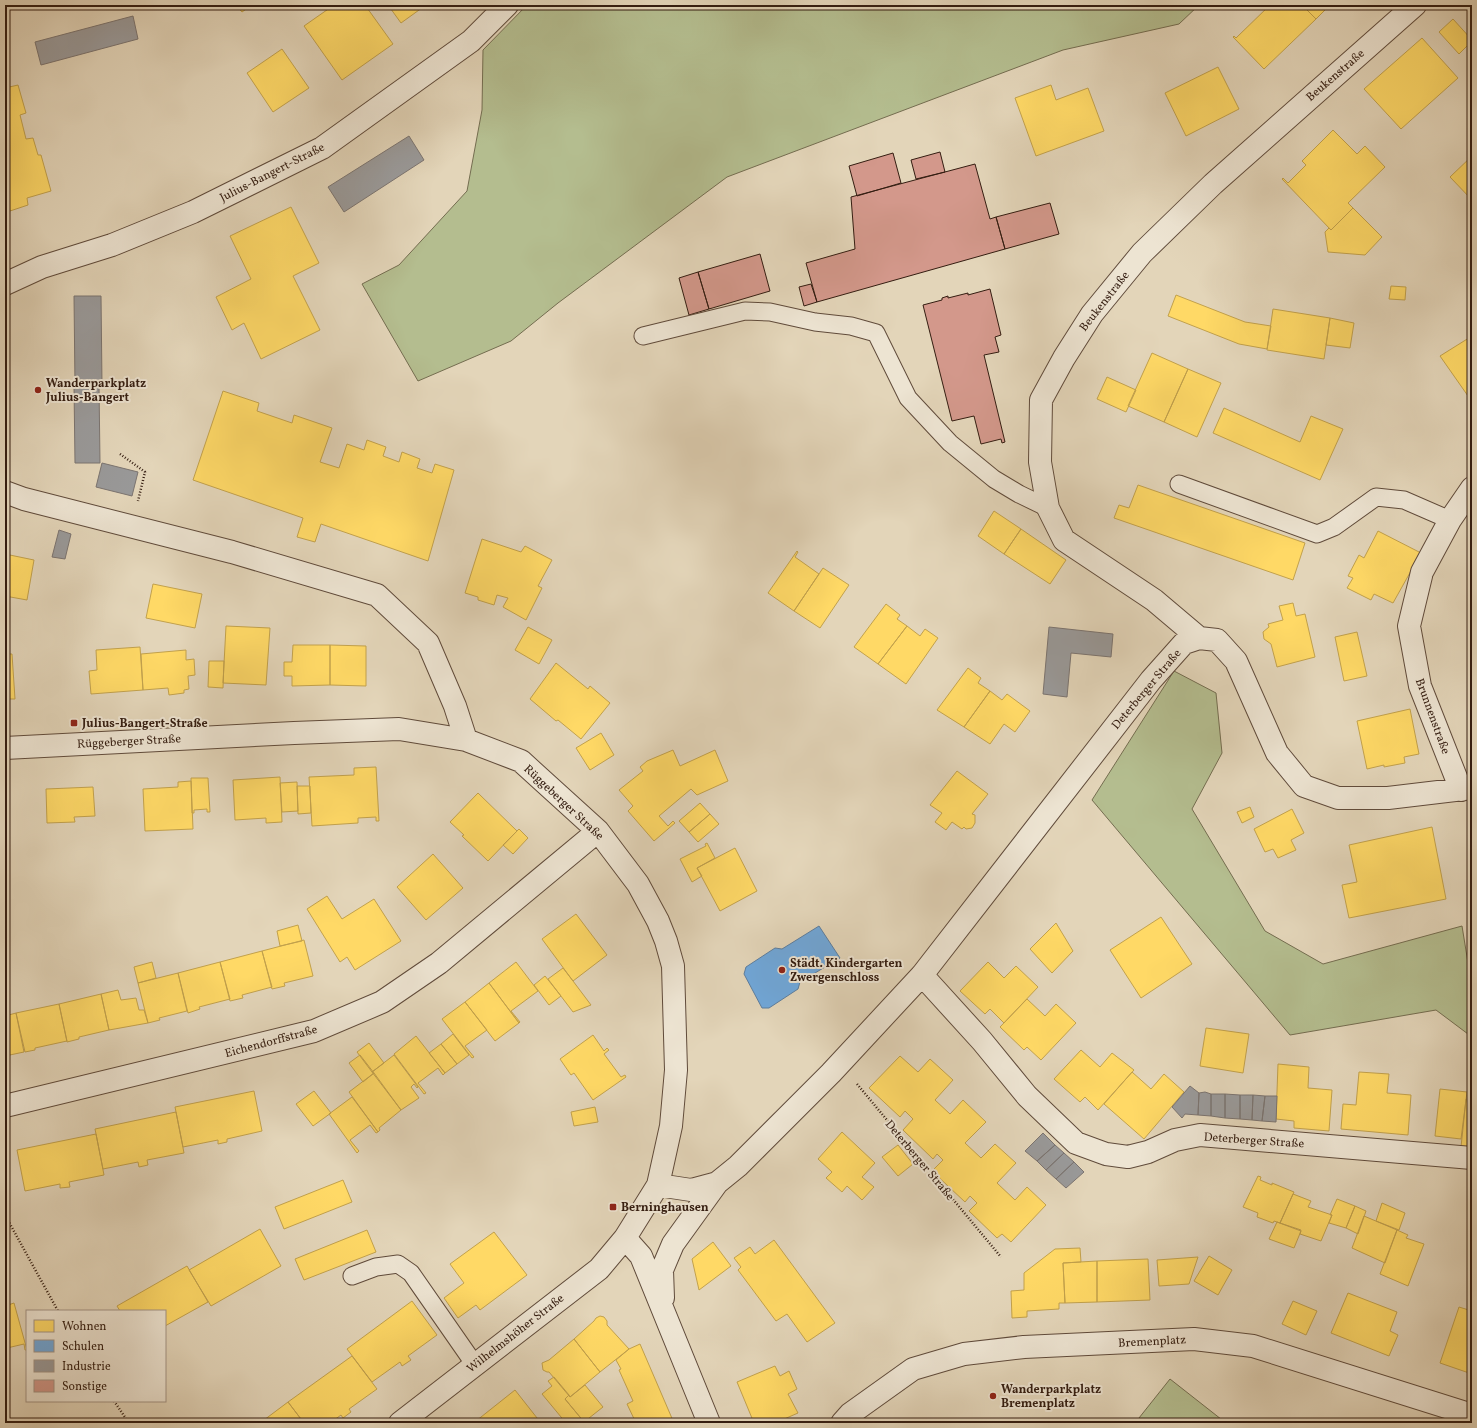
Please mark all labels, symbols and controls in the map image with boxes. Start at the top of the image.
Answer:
street label: Beukenstraße [1303,46,1368,106]
street label: Julius-Bangert-Straße [217,139,328,206]
street label: Beukenstraße [1076,268,1134,335]
place label: Wanderparkplatz Julius-Bangert [45,376,146,406]
marker: Wanderparkplatz Julius-Bangert [33,385,43,395]
street label: Deterberger Straße [1108,646,1185,733]
street label: Brunnenstraße [1411,676,1453,757]
place label: Julius-Bangert-Straße [81,716,208,732]
marker: Julius-Bangert-Straße [69,718,79,728]
street label: Rüggeberger Straße [77,731,182,753]
street label: Rüggeberger Straße [520,761,607,844]
place label: Städt. Kindergarten Zwergenschloss [790,956,903,986]
marker: Städt. Kindergarten Zwergenschloss [777,965,787,975]
street label: Eichendorffstraße [223,1022,320,1062]
street label: Deterberger Straße [881,1117,958,1205]
street label: Deterberger Straße [1203,1130,1305,1153]
place label: Berninghausen [621,1200,709,1216]
marker: Berninghausen [608,1202,618,1212]
street label: Wilhelmshöher Straße [464,1291,568,1377]
legend [26,1310,166,1402]
text: Wohnen [62,1319,107,1335]
street label: Bremenplatz [1118,1332,1186,1352]
text: Schulen [62,1339,104,1355]
text: Industrie [62,1359,111,1375]
text: Sonstige [62,1379,107,1395]
place label: Wanderparkplatz Bremenplatz [1001,1382,1101,1412]
marker: Wanderparkplatz Bremenplatz [988,1391,998,1401]

